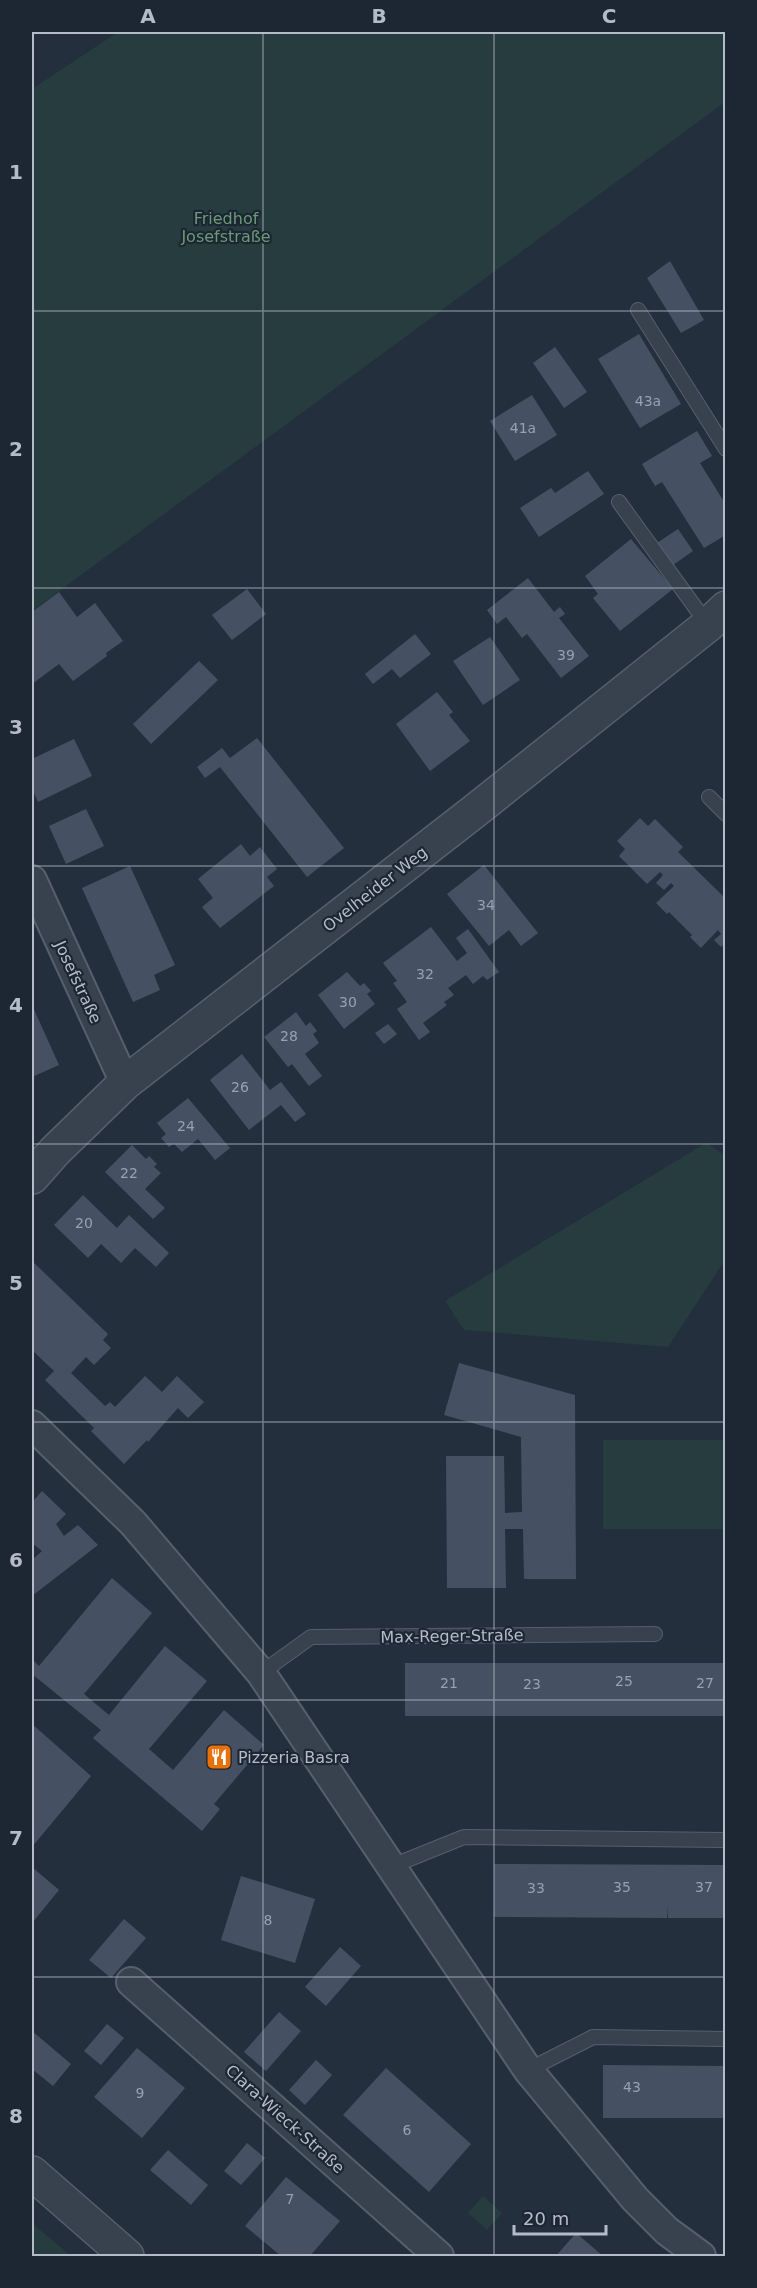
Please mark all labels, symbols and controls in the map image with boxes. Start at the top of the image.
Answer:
text: A [140,4,156,28]
text: B [371,4,387,28]
text: C [602,4,616,28]
text: 1 [9,160,23,184]
park label: Friedhof Josefstraße [180,209,271,246]
house number: 43a [635,393,661,409]
house number: 41a [510,420,536,436]
text: 2 [9,437,23,461]
house number: 39 [557,647,575,663]
text: 3 [9,715,23,739]
street label: Ovelheider Weg [319,842,431,936]
house number: 34 [477,897,495,913]
street label: Josefstraße [50,937,105,1026]
house number: 32 [416,966,434,982]
text: 4 [9,993,23,1017]
house number: 30 [339,994,357,1010]
house number: 28 [280,1028,298,1044]
house number: 26 [231,1079,249,1095]
house number: 24 [177,1118,195,1134]
house number: 22 [120,1165,138,1181]
house number: 20 [75,1215,93,1231]
text: 5 [9,1271,23,1295]
text: 6 [9,1548,23,1572]
street label: Max-Reger-Straße [380,1625,524,1647]
house number: 25 [615,1673,633,1689]
house number: 21 [440,1675,458,1691]
house number: 27 [696,1675,714,1691]
house number: 23 [523,1676,541,1692]
restaurant icon: Pizzeria Basra [204,1742,234,1772]
place label: Pizzeria Basra [238,1748,350,1767]
text: 7 [9,1826,23,1850]
house number: 35 [613,1879,631,1895]
house number: 37 [695,1879,713,1895]
house number: 33 [527,1880,545,1896]
house number: 8 [264,1912,272,1928]
street label: Clara-Wieck-Straße [222,2061,348,2177]
house number: 43 [623,2079,641,2095]
house number: 9 [136,2085,144,2101]
text: 8 [9,2104,23,2128]
house number: 6 [403,2122,412,2138]
house number: 7 [286,2191,294,2207]
scale bar [514,2198,606,2236]
text: 20 m [523,2208,569,2229]

